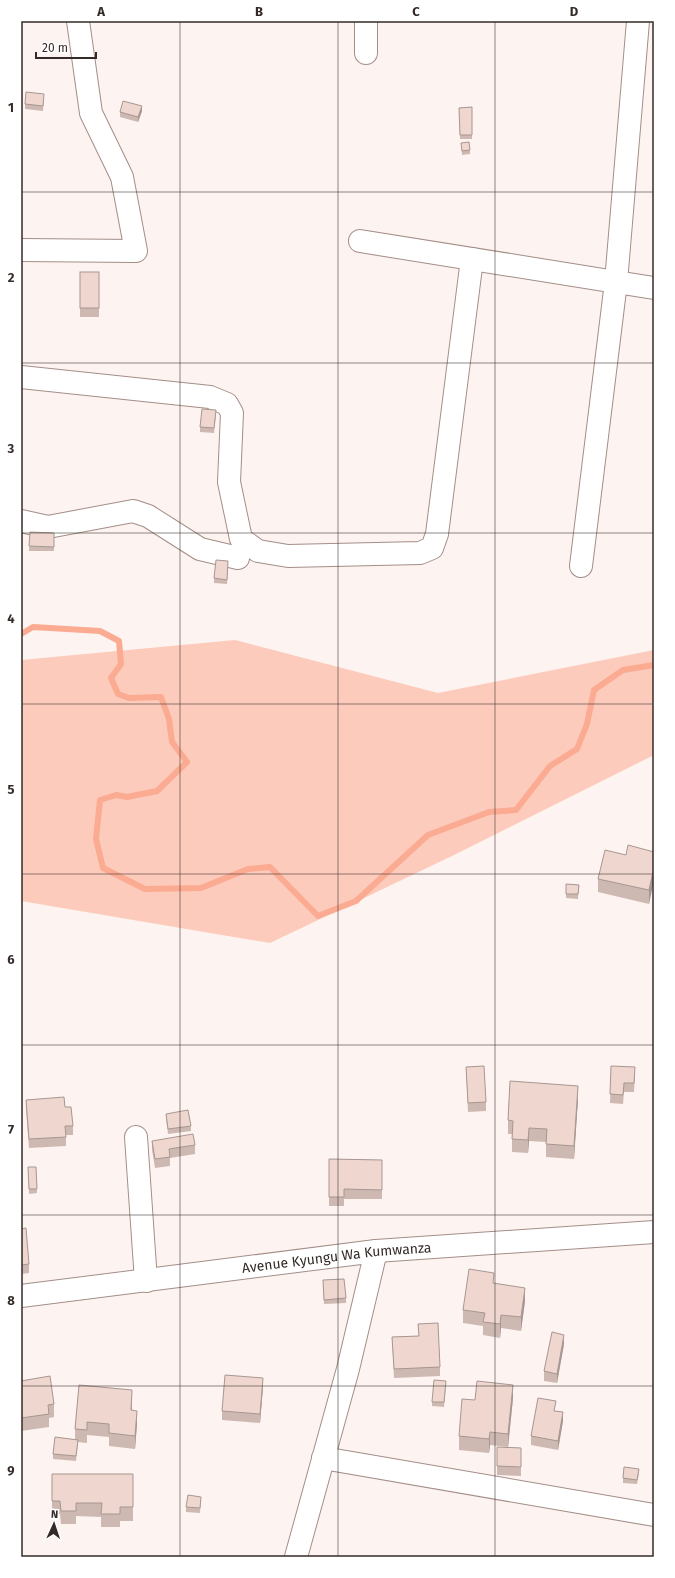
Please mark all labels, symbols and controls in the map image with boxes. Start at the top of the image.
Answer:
text: A [96,4,105,19]
text: B [255,4,263,19]
text: C [412,4,420,19]
text: D [570,4,579,19]
scale bar [36,34,96,60]
text: 20 m [42,41,68,55]
text: 1 [8,100,14,115]
text: 2 [8,270,15,285]
text: 3 [7,441,15,456]
text: 4 [7,611,15,626]
text: 5 [8,782,15,797]
text: 6 [7,952,15,967]
text: 7 [8,1122,14,1137]
street label: Avenue Kyungu Wa Kumwanza [241,1239,432,1276]
text: 8 [7,1293,15,1308]
text: 9 [7,1463,15,1478]
north arrow [34,1504,74,1544]
text: N [51,1508,58,1521]

